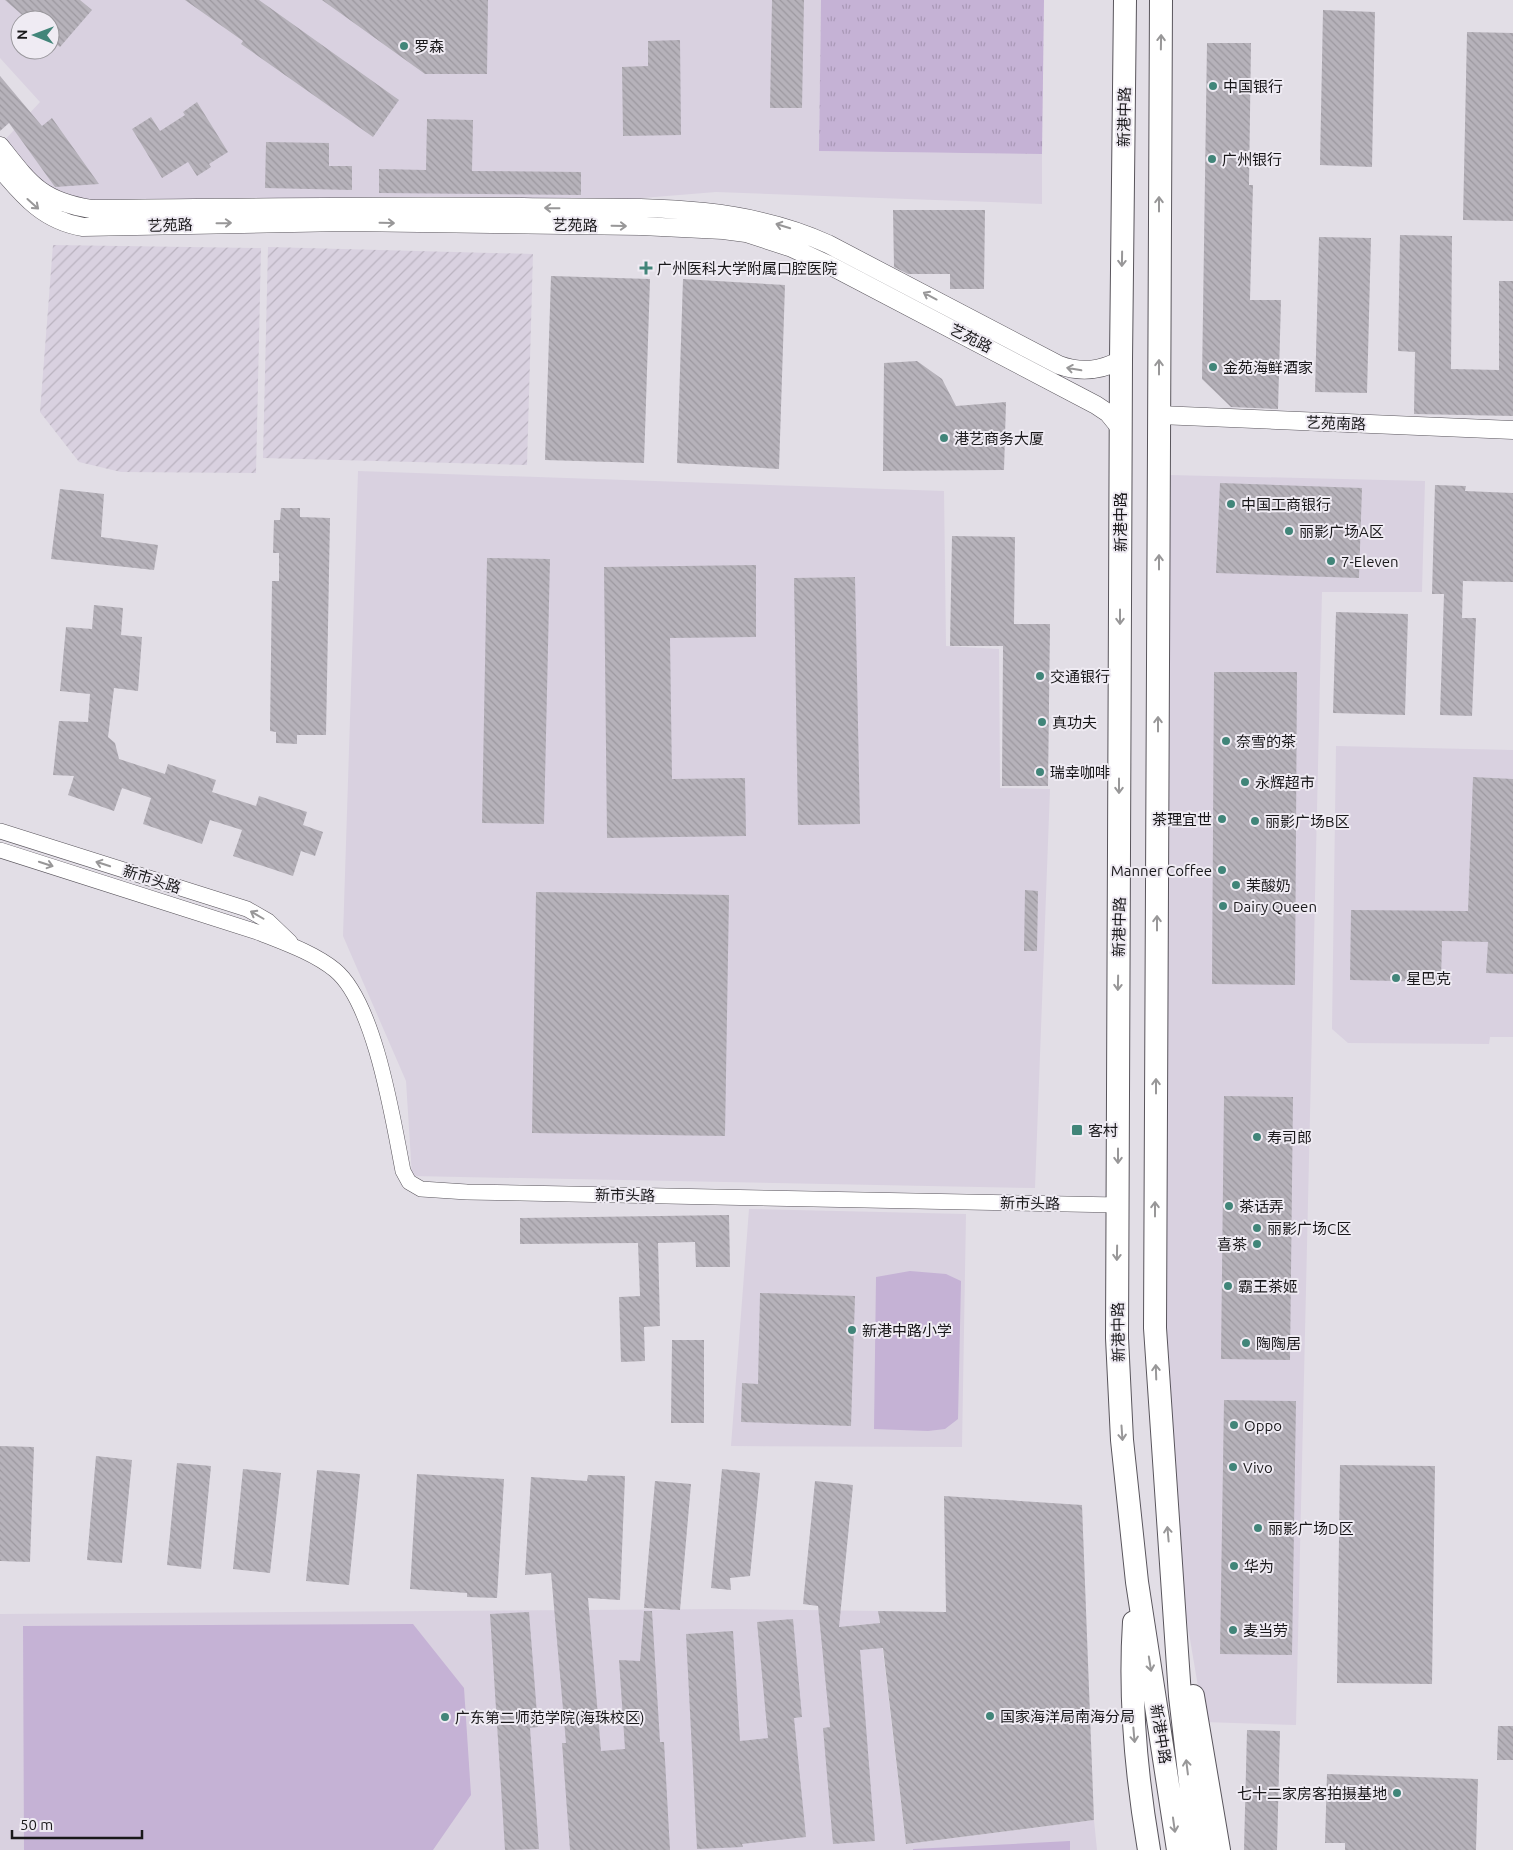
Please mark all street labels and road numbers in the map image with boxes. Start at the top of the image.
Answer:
street label: 新港中路 [1115,87,1133,147]
street label: 艺苑路 [147,216,193,234]
street label: 艺苑路 [552,216,598,234]
street label: 艺苑路 [947,320,995,356]
street label: 艺苑南路 [1306,413,1366,433]
street label: 新港中路 [1112,492,1129,552]
street label: 新市头路 [121,862,183,896]
street label: 新港中路 [1110,897,1128,957]
street label: 新市头路 [595,1186,655,1204]
street label: 新市头路 [1000,1194,1060,1212]
street label: 新港中路 [1109,1302,1127,1362]
street label: 新港中路 [1148,1703,1174,1765]

